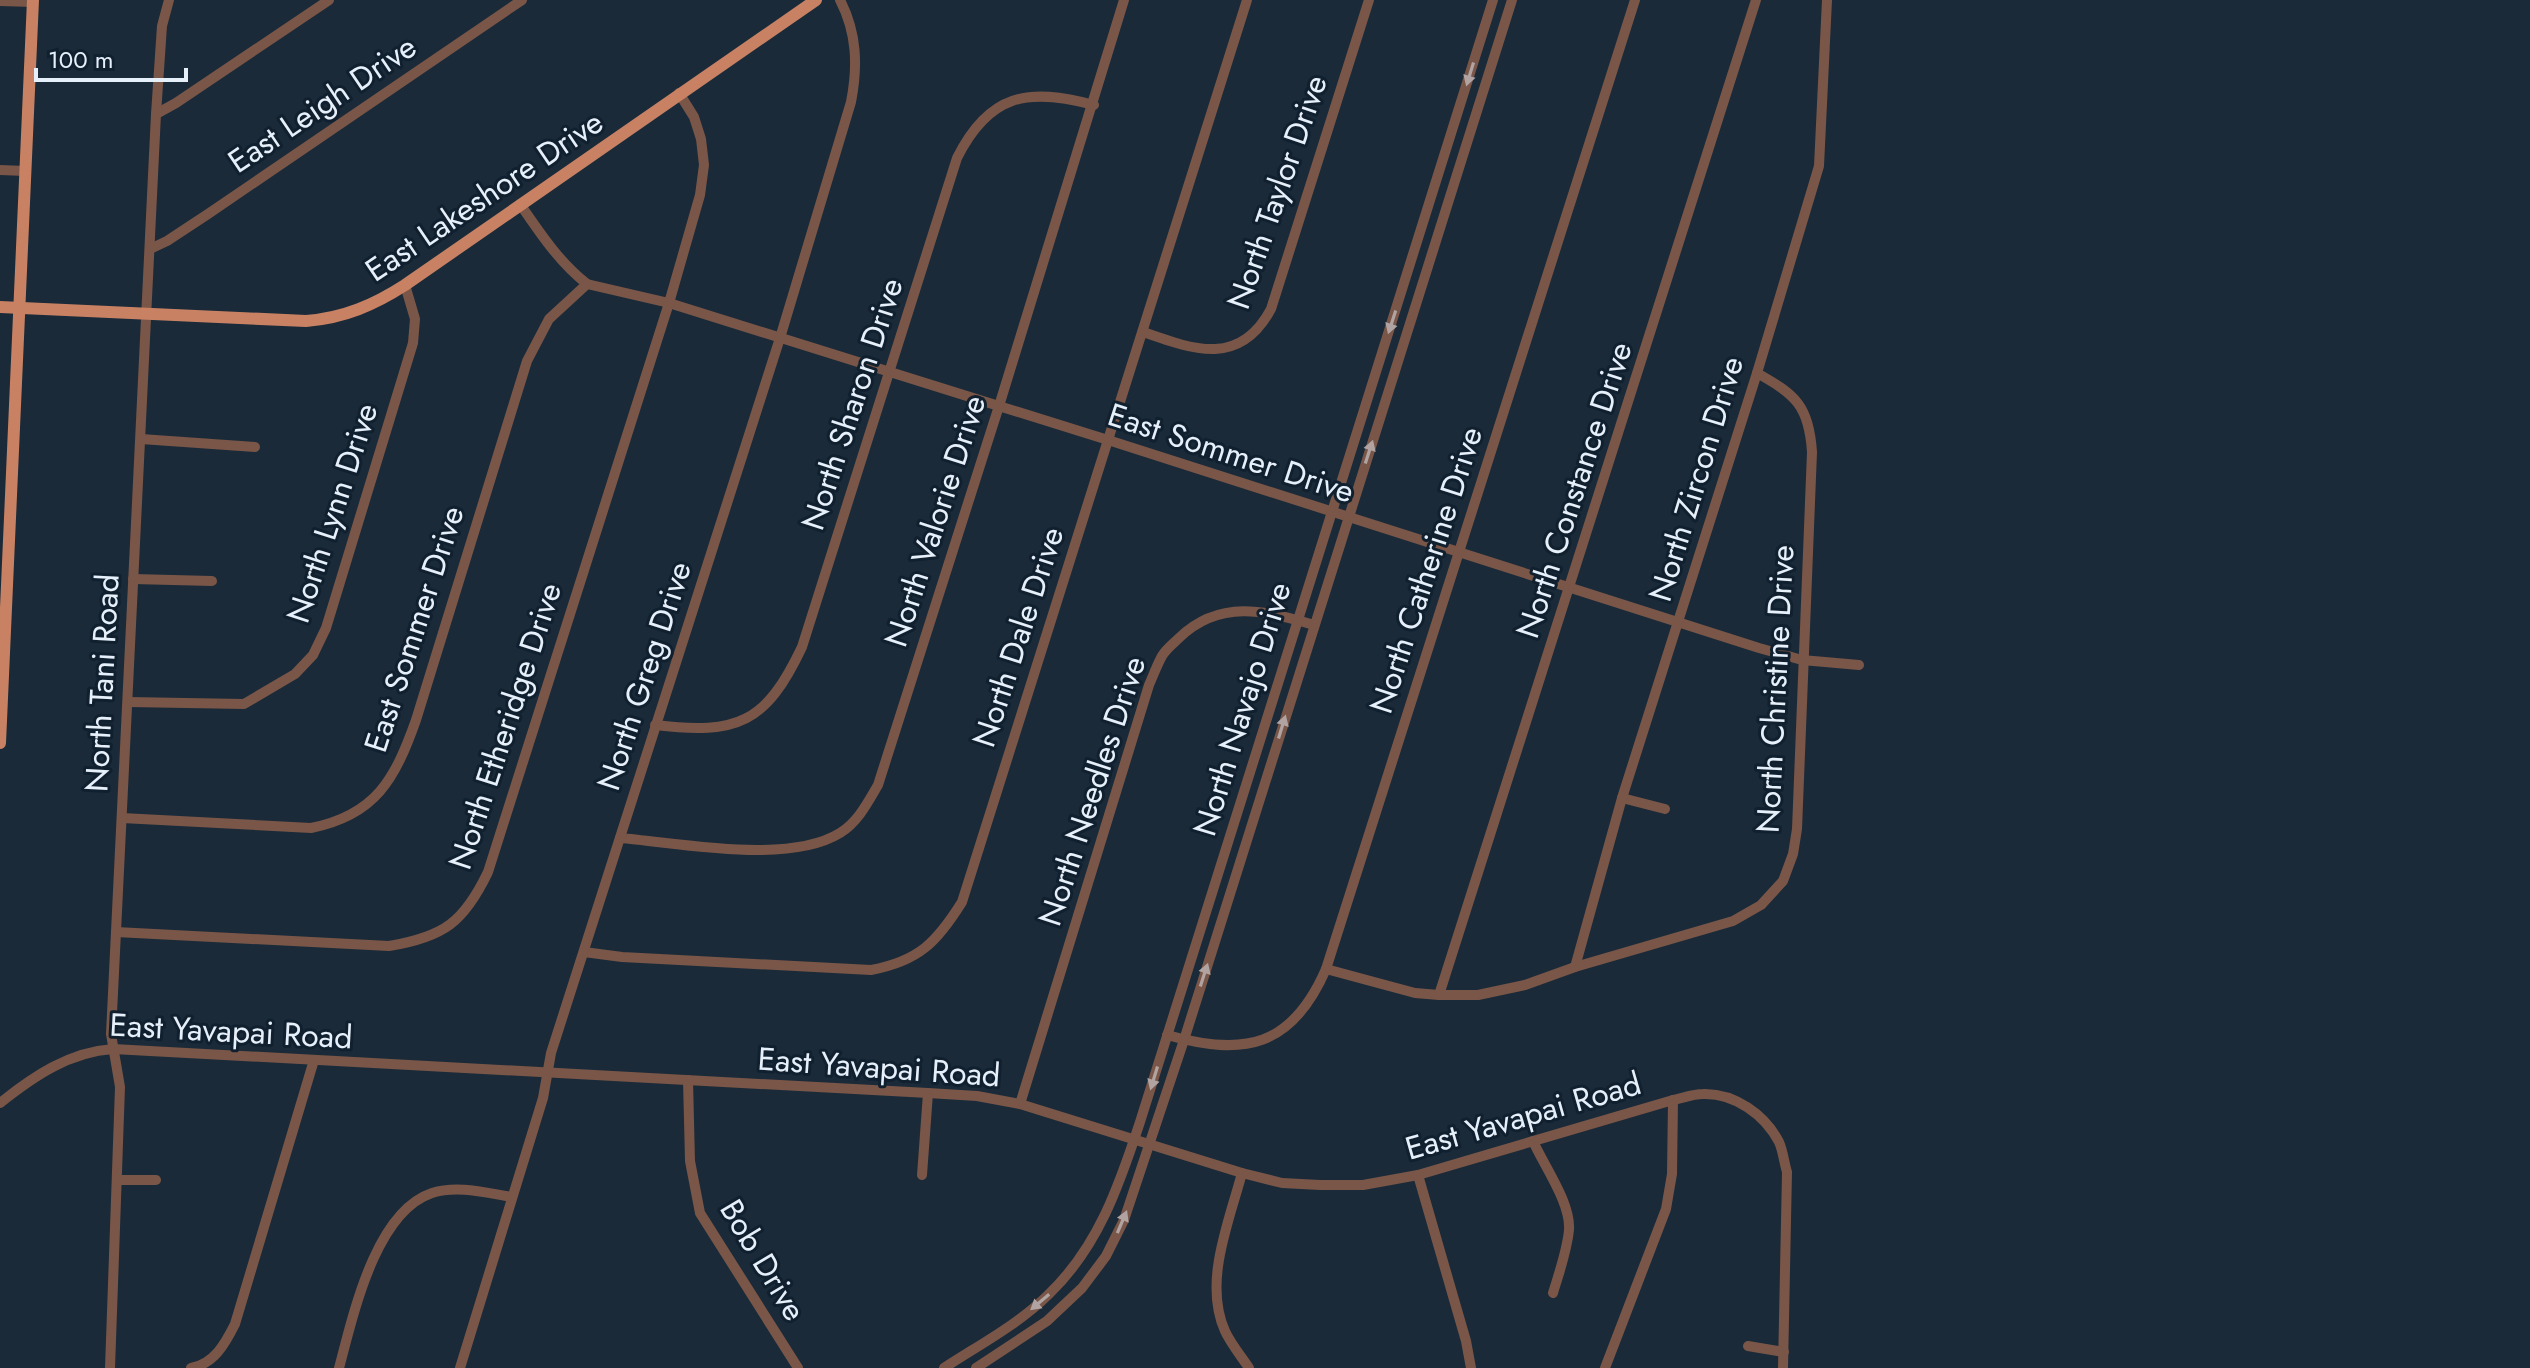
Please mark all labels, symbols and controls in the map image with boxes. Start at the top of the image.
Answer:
street label: East Leigh Drive [219,24,425,184]
scale bar [36,32,186,82]
text: 100 m [48,42,114,77]
one-way arrow [1463,63,1476,87]
street label: North Taylor Drive [1215,69,1339,315]
street label: East Lakeshore Drive [356,99,612,293]
street label: North Sharon Drive [790,272,914,536]
one-way arrow [1385,311,1398,335]
street label: North Constance Drive [1504,336,1644,644]
street label: North Zircon Drive [1637,351,1755,607]
street label: North Valorie Drive [873,389,997,653]
street label: East Sommer Drive [1102,392,1360,514]
street label: North Lynn Drive [275,397,389,629]
street label: North Catherine Drive [1358,421,1494,719]
one-way arrow [1363,440,1375,464]
street label: East Sommer Drive [353,500,475,758]
street label: North Dale Drive [961,521,1075,753]
street label: North Christine Drive [1744,544,1806,834]
street label: North Greg Drive [585,556,703,796]
street label: North Tani Road [73,573,131,793]
street label: North Navajo Drive [1182,576,1302,842]
street label: North Etheridge Drive [437,577,573,875]
street label: North Needles Drive [1027,650,1157,932]
one-way arrow [1276,715,1289,739]
one-way arrow [1199,963,1211,987]
street label: East Yavapai Road [108,1002,354,1060]
street label: East Yavapai Road [756,1036,1002,1098]
street label: East Yavapai Road [1400,1060,1646,1172]
one-way arrow [1147,1066,1160,1090]
street label: Bob Drive [709,1191,817,1329]
one-way arrow [1116,1210,1129,1234]
one-way arrow [1030,1293,1050,1310]

